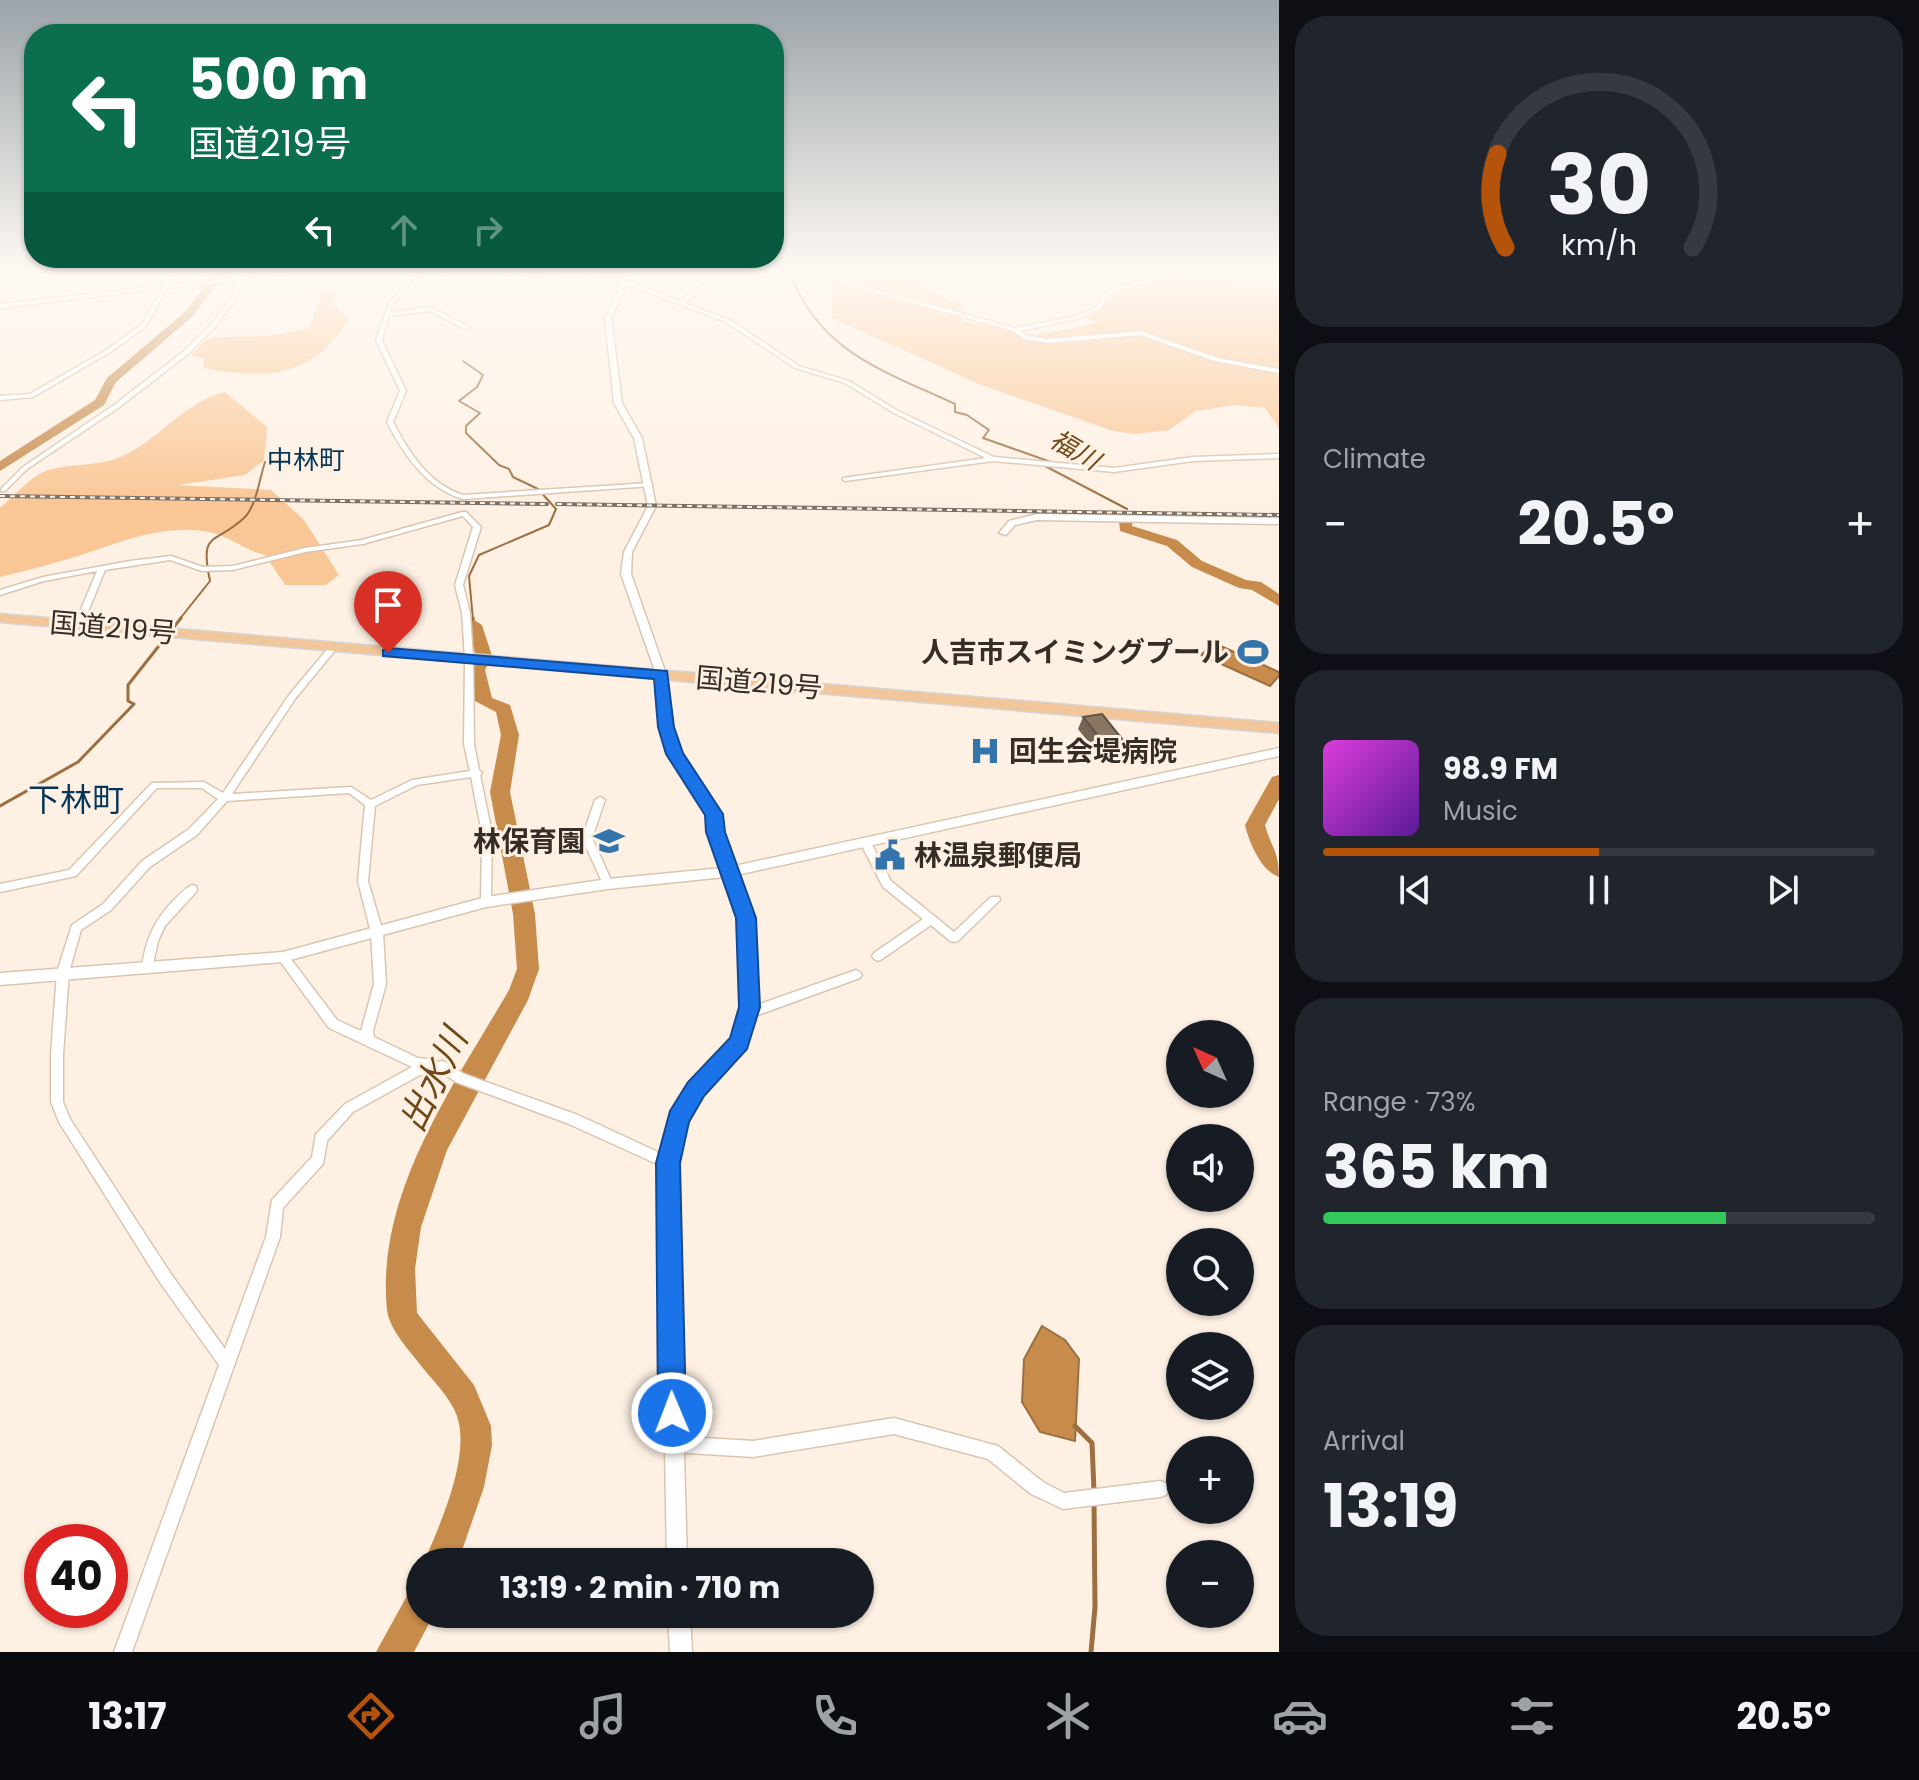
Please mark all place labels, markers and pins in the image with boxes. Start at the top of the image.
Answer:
pin [354,571,422,653]
place label: 人吉市スイミングプール [921,633,1229,672]
sports icon: 人吉市スイミングプール [1236,635,1270,669]
place label: 回生会堤病院 [1009,732,1177,771]
hospital icon: 回生会堤病院 [968,734,1002,768]
place label: 林保育園 [473,822,585,861]
school or university icon: 林保育園 [592,824,626,858]
place label: 林温泉郵便局 [914,836,1082,875]
public building icon: 林温泉郵便局 [873,838,907,872]

